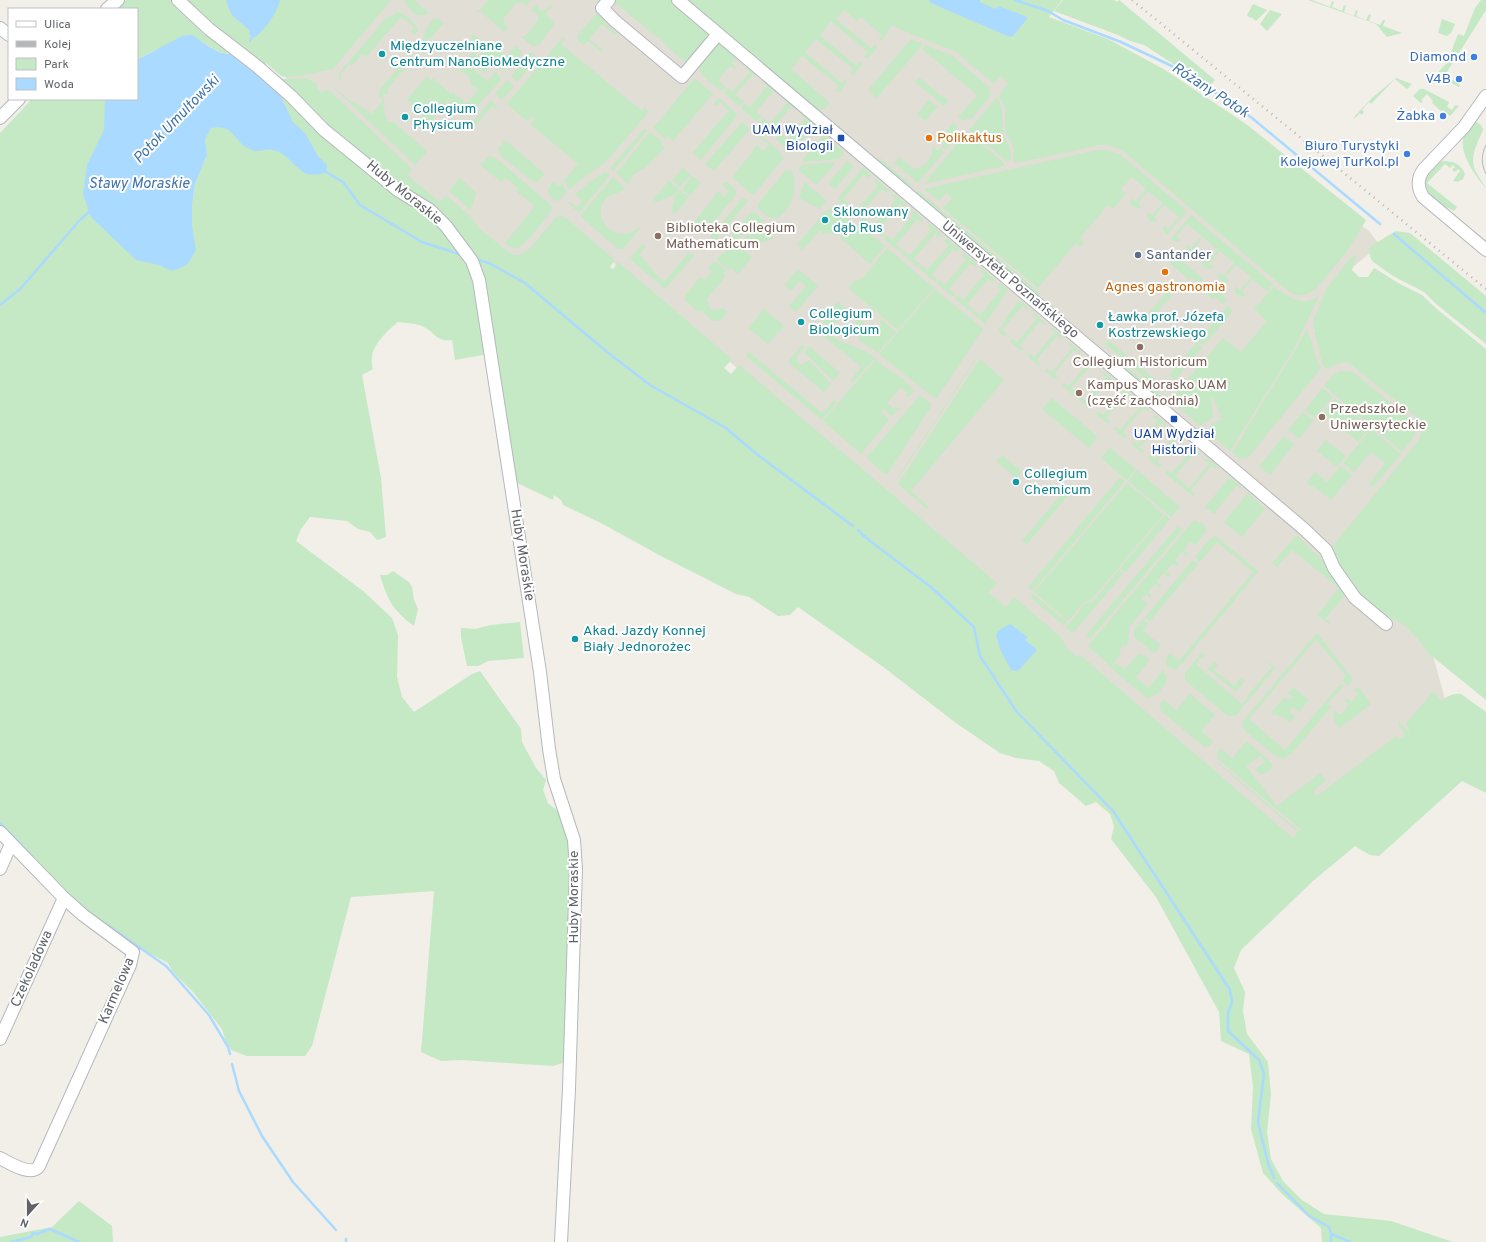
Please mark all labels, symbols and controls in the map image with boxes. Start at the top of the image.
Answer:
legend [8,8,138,100]
text: Ulica [44,17,71,33]
text: Kolej [44,37,71,53]
place label: Międzyuczelniane Centrum NanoBioMedyczne [390,38,565,71]
marker: Międzyuczelniane Centrum NanoBioMedyczne [377,49,387,59]
place label: Diamond [1410,49,1466,66]
marker: Diamond [1469,52,1479,62]
text: Park [44,57,69,73]
water label: Różany Potok [1168,59,1253,123]
water label: Potok Umultowski [130,71,225,168]
place label: V4B [1425,71,1451,88]
marker: V4B [1454,74,1464,84]
text: Woda [44,77,74,93]
place label: Collegium Physicum [413,101,476,134]
place label: Żabka [1396,107,1435,125]
marker: Żabka [1438,111,1448,121]
marker: Collegium Physicum [400,112,410,122]
place label: UAM Wydział Biologii [752,122,833,155]
place label: Polikaktus [937,130,1002,147]
marker: UAM Wydział Biologii [836,133,846,143]
marker: Polikaktus [924,133,934,143]
place label: Biuro Turystyki Kolejowej TurKol.pl [1280,138,1399,171]
marker: Biuro Turystyki Kolejowej TurKol.pl [1402,149,1412,159]
street label: Huby Moraskie [363,157,445,229]
water label: Stawy Moraskie [89,175,190,194]
place label: Sklonowany dąb Rus [833,204,909,237]
marker: Sklonowany dąb Rus [820,215,830,225]
street label: Uniwersytetu Poznańskiego [938,217,1082,343]
place label: Biblioteka Collegium Mathematicum [666,220,795,253]
marker: Biblioteka Collegium Mathematicum [653,231,663,241]
place label: Santander [1146,247,1212,264]
marker: Santander [1133,250,1143,260]
marker: Agnes gastronomia [1160,267,1170,277]
place label: Agnes gastronomia [1105,279,1225,296]
place label: Collegium Biologicum [809,306,879,339]
place label: Ławka prof. Józefa Kostrzewskiego [1108,309,1224,342]
marker: Collegium Biologicum [796,317,806,327]
marker: Ławka prof. Józefa Kostrzewskiego [1095,320,1105,330]
marker: Collegium Historicum [1135,342,1145,352]
place label: Collegium Historicum [1073,354,1207,371]
place label: Kampus Morasko UAM (część zachodnia) [1087,377,1227,410]
marker: Kampus Morasko UAM (część zachodnia) [1074,388,1084,398]
place label: Przedszkole Uniwersyteckie [1330,401,1426,434]
marker: Przedszkole Uniwersyteckie [1317,412,1327,422]
marker: UAM Wydział Historii [1169,414,1179,424]
place label: UAM Wydział Historii [1133,426,1215,459]
place label: Collegium Chemicum [1024,466,1091,499]
marker: Collegium Chemicum [1011,477,1021,487]
street label: Huby Moraskie [506,508,538,602]
place label: Akad. Jazdy Konnej Biały Jednorożec [583,623,706,656]
marker: Akad. Jazdy Konnej Biały Jednorożec [570,634,580,644]
street label: Huby Moraskie [566,851,583,943]
street label: Czekoladowa [8,928,56,1010]
street label: Karmelowa [95,955,139,1027]
north arrow [8,1194,48,1234]
text: N [19,1214,31,1230]

